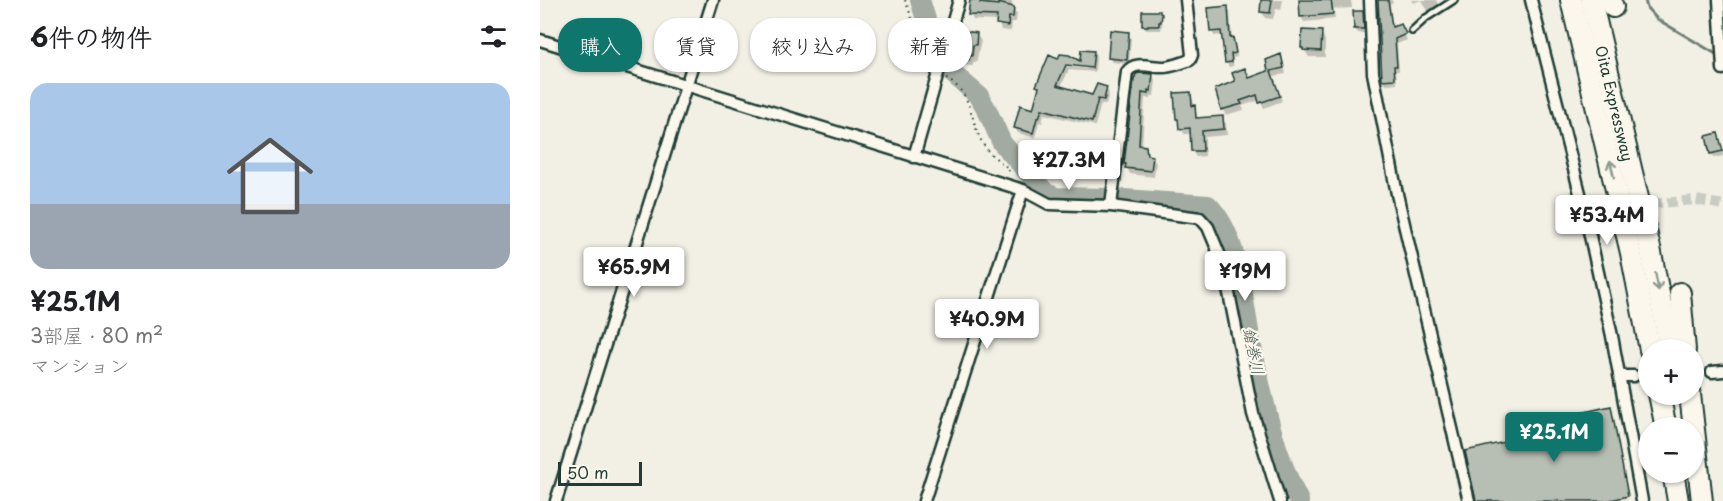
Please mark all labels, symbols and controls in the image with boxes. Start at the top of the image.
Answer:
text: 6件の物件 [30,17,152,56]
chip: 購入 [558,18,642,72]
chip: 賃貸 [654,18,738,72]
chip: 絞り込み [750,18,876,72]
chip: 新着 [888,18,972,72]
icon: filters [477,20,510,53]
street label: Oita Expressway [1591,43,1640,163]
icon: home [216,122,324,230]
pin: ¥27.3M [1020,140,1118,191]
text: ¥27.3M [1032,144,1106,174]
one-way arrow [1605,160,1617,179]
pin: ¥53.4M [1558,195,1656,246]
text: ¥53.4M [1569,199,1645,229]
pin: ¥65.9M [585,247,683,298]
text: ¥65.9M [597,251,671,281]
pin: ¥19M [1209,251,1281,302]
text: ¥19M [1219,255,1271,285]
one-way arrow [1652,272,1663,291]
text: ¥25.1M [30,281,121,320]
pin: ¥40.9M [938,299,1036,350]
text: ¥40.9M [949,303,1025,333]
text: 3部屋 · 80 m² [30,320,163,350]
water label: 鎗巻川 [1238,325,1272,377]
map controls [1638,339,1704,483]
button: + [1638,339,1704,405]
text: マンション [30,350,129,380]
pin: ¥25.1M [1505,412,1603,463]
text: ¥25.1M [1519,416,1589,446]
button: − [1638,417,1704,483]
scale bar [558,459,642,486]
text: 50 m [567,460,608,484]

